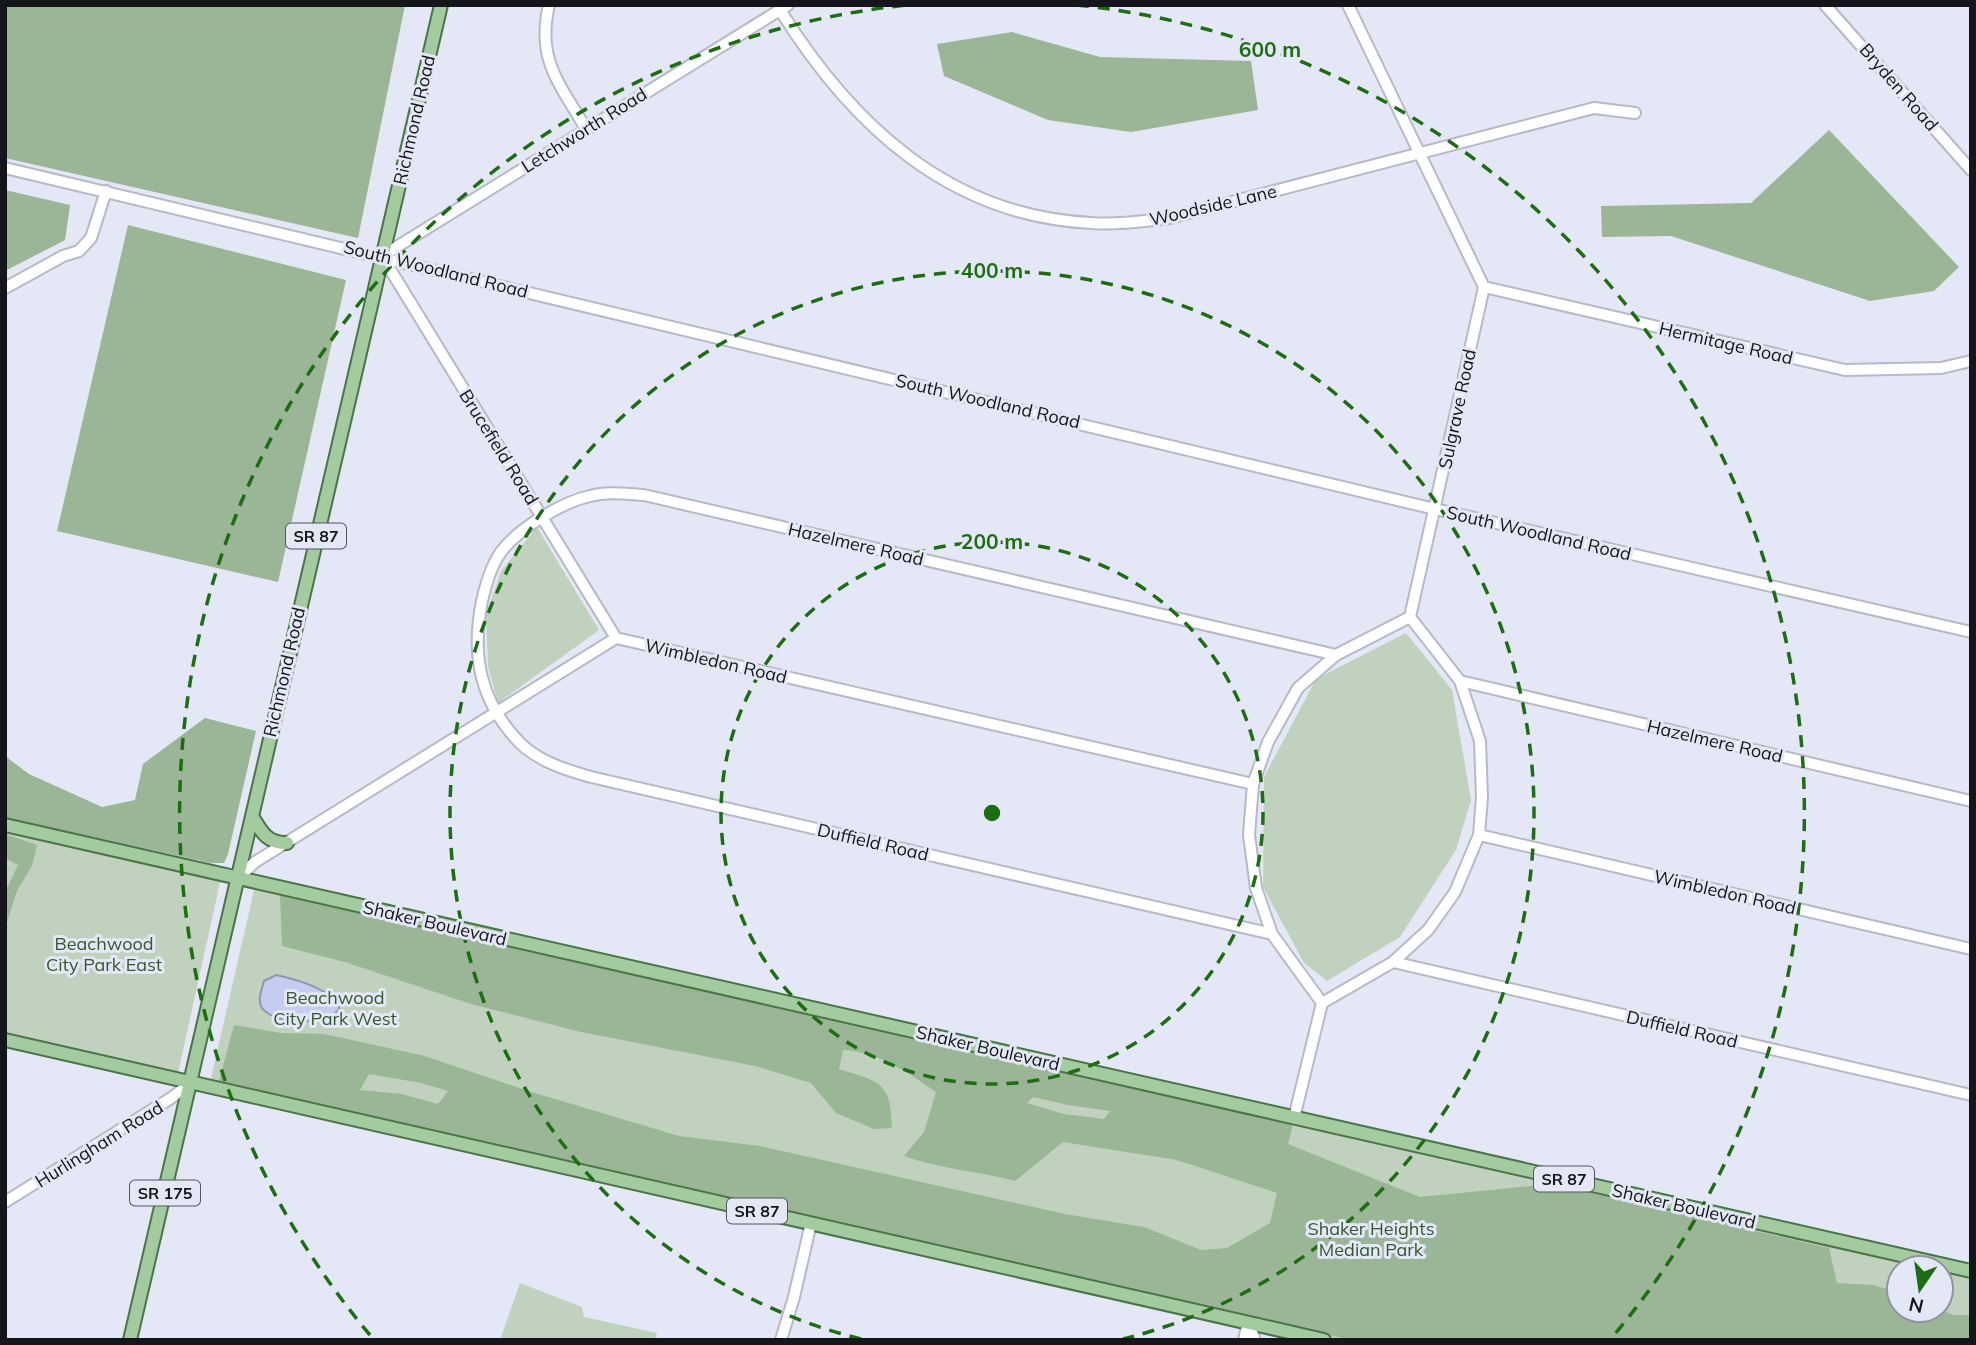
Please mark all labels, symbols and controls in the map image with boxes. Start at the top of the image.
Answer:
text: 600 m [1239,36,1301,62]
street label: Bryden Road [1855,38,1943,136]
street label: Richmond Road [388,53,440,187]
street label: Letchworth Road [517,82,651,178]
street label: Woodside Lane [1147,179,1279,231]
street label: South Woodland Road [342,235,530,303]
text: 400 m [961,257,1023,283]
street label: Hermitage Road [1657,316,1795,370]
street label: Sulgrave Road [1433,347,1481,471]
street label: South Woodland Road [893,369,1083,433]
street label: Brucefield Road [454,385,544,509]
street label: South Woodland Road [1444,501,1634,565]
street label: Hazelmere Road [786,517,926,571]
road number: SR 87 [286,524,346,548]
text: 200 m [961,528,1023,554]
street label: Richmond Road [258,605,310,739]
street label: Wimbledon Road [643,633,789,689]
street label: Hazelmere Road [1645,714,1785,768]
centre of rings [980,801,1004,825]
street label: Duffield Road [815,818,931,866]
street label: Wimbledon Road [1652,864,1798,920]
street label: Shaker Boulevard [361,895,509,951]
park label: Beachwood City Park East [46,932,162,976]
park label: Beachwood City Park West [273,986,397,1030]
street label: Duffield Road [1624,1005,1740,1053]
street label: Shaker Boulevard [914,1020,1062,1076]
street label: Hurlingham Road [31,1095,167,1193]
road number: SR 87 [1534,1166,1594,1191]
street label: Shaker Boulevard [1610,1178,1758,1234]
road number: SR 175 [130,1180,200,1205]
road number: SR 87 [727,1198,787,1224]
park label: Shaker Heights Median Park [1307,1217,1435,1261]
north arrow [1885,1254,1955,1324]
text: N [1906,1292,1926,1319]

